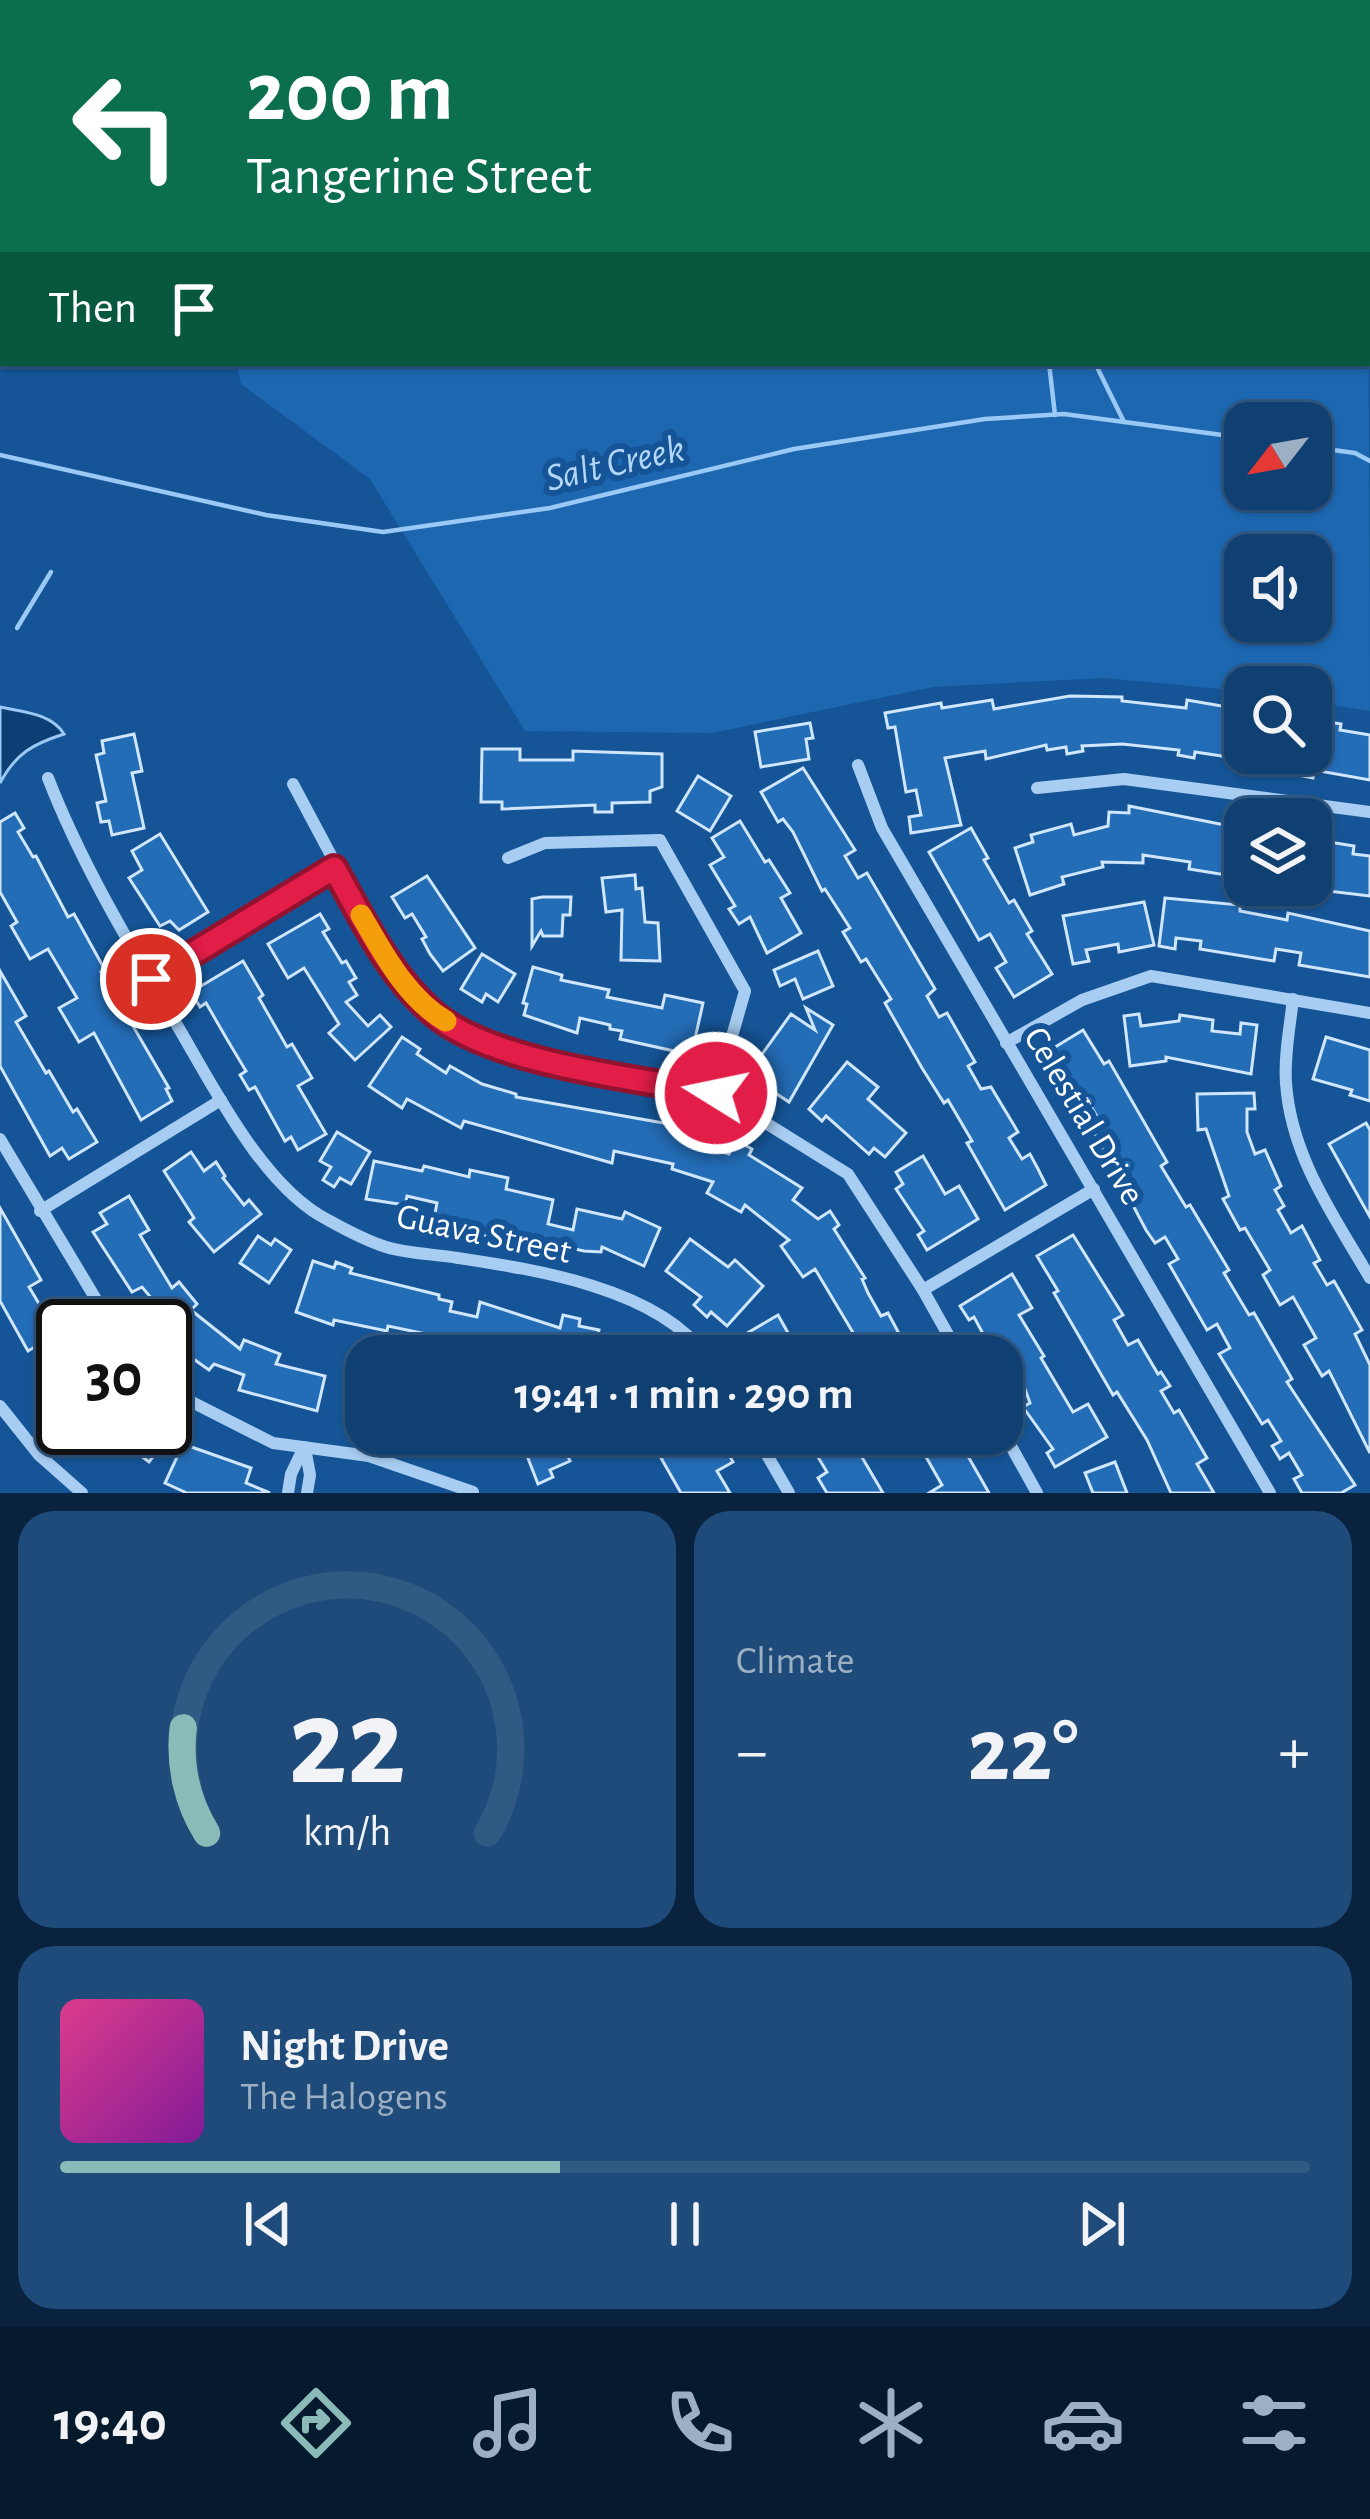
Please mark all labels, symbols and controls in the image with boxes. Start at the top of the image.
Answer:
icon: left [48,48,204,204]
text: 200 m [246,52,454,136]
text: Tangerine Street [246,150,592,204]
icon: arrive [161,276,227,342]
text: Then [48,286,137,331]
north arrow [1224,402,1332,510]
map controls [1224,402,1332,906]
water label: Salt Creek [542,429,688,499]
button: sound [1224,534,1332,642]
button: search [1224,666,1332,774]
button: layers [1224,798,1332,906]
pin [100,928,202,1030]
icon: arrive [118,946,184,1012]
street label: Celestial Drive [1017,1021,1151,1211]
position arrow [653,1030,779,1156]
street label: Guava Street [394,1198,575,1270]
speed limit sign: 30 [36,1299,192,1455]
text: 19:41 · 1 min · 290 m [514,1372,854,1417]
text: Climate [736,1642,854,1681]
text: 22 [288,1682,406,1807]
text: 22° [967,1707,1079,1797]
text: − [736,1719,768,1785]
text: + [1278,1719,1310,1785]
text: km/h [303,1810,391,1853]
text: Night Drive [240,2024,449,2069]
text: The Halogens [240,2078,448,2117]
icon: previous [235,2191,301,2257]
icon: pause [652,2191,718,2257]
icon: next [1069,2191,1135,2257]
icon: directions [274,2381,358,2465]
icon: music [466,2381,550,2465]
icon: phone [658,2381,742,2465]
icon: climate [849,2381,933,2465]
icon: car [1041,2381,1125,2465]
icon: filters [1232,2381,1316,2465]
text: 19:40 [54,2396,167,2450]

